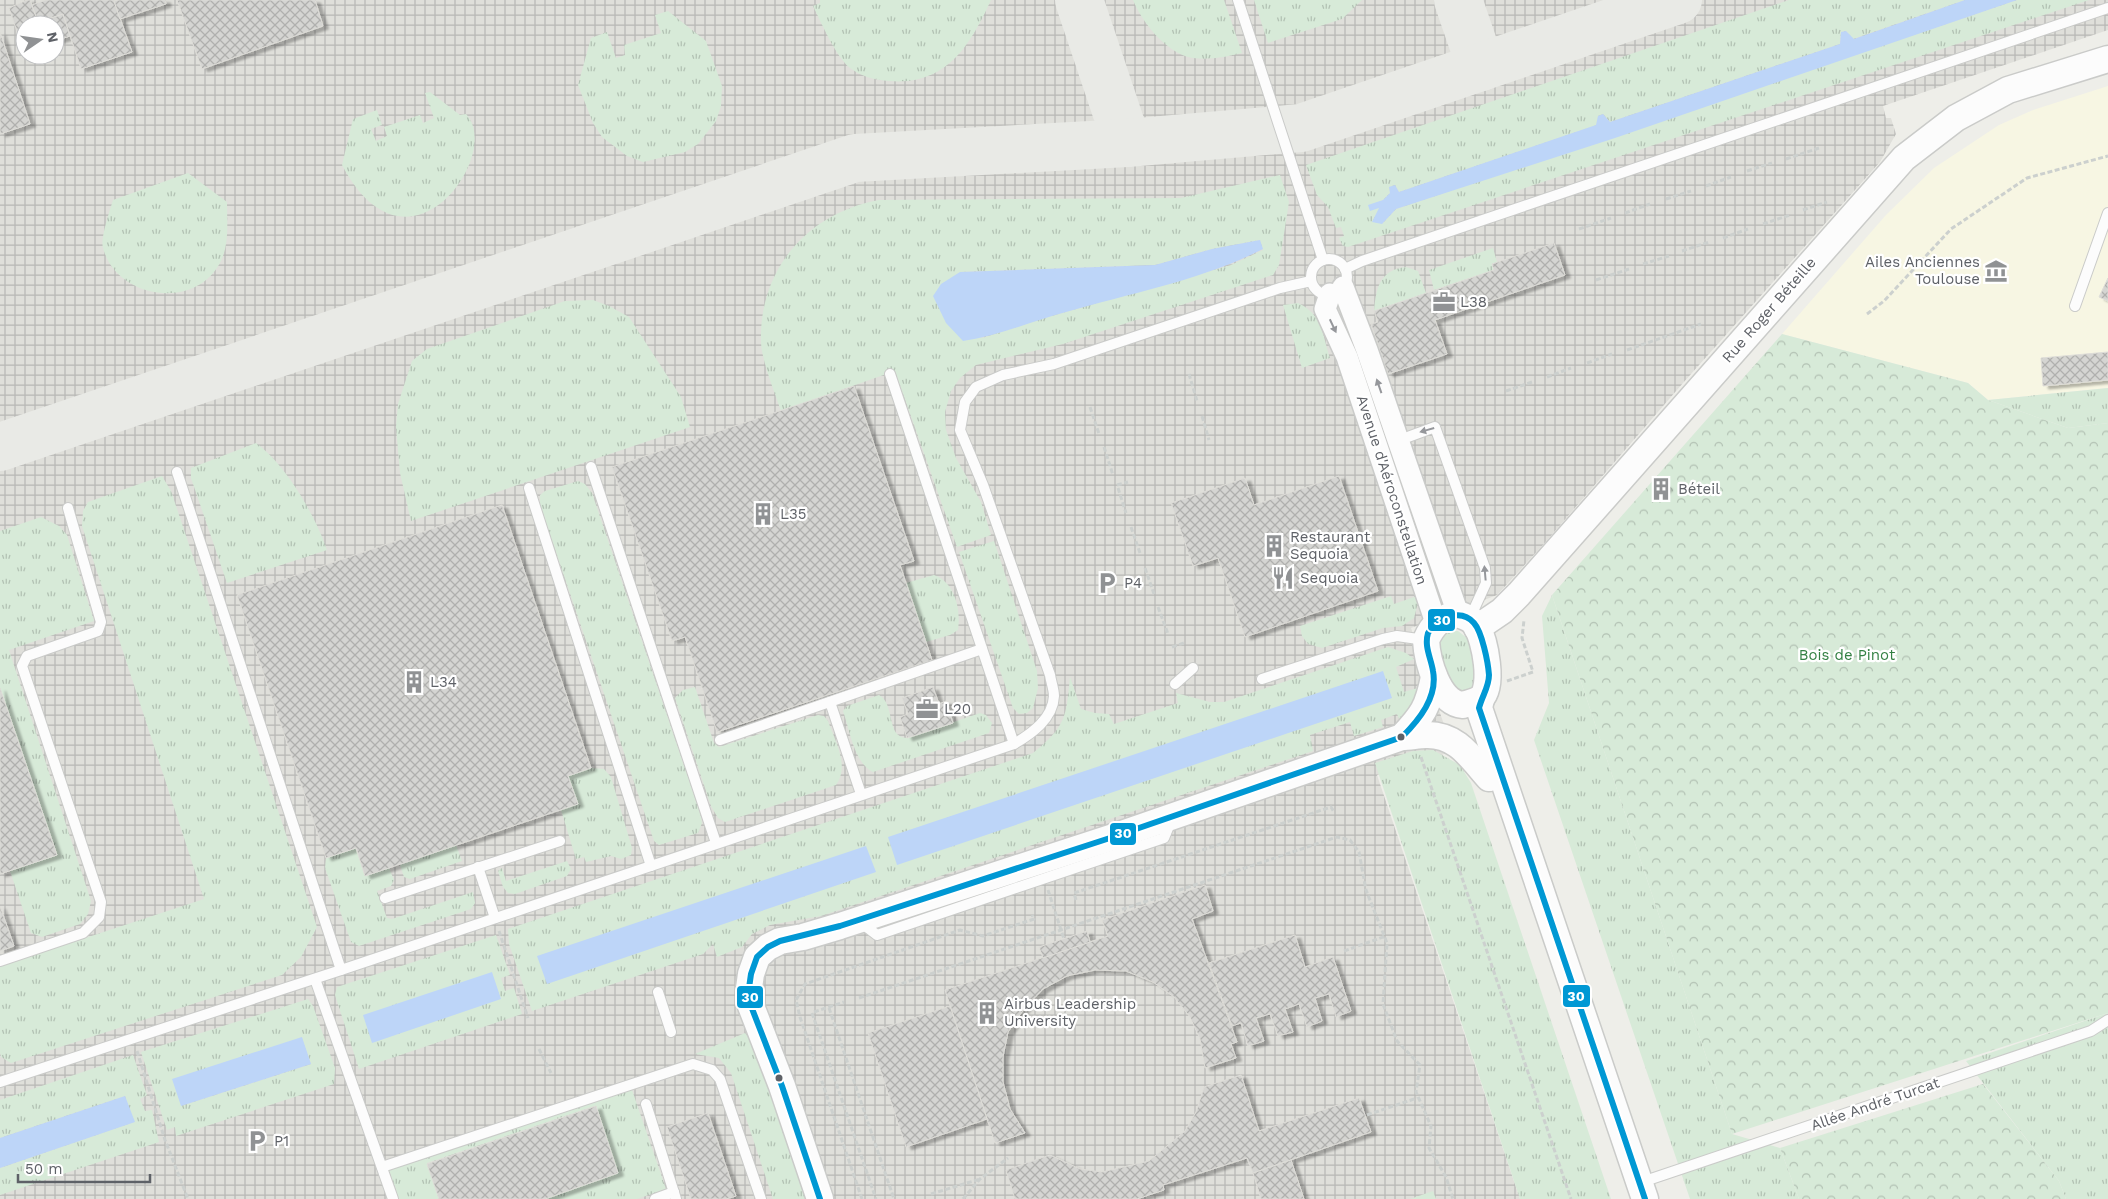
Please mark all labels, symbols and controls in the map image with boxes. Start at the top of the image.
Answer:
north arrow [15,15,65,65]
text: N [44,30,62,44]
place label: Ailes Anciennes Toulouse [1865,253,1980,288]
street label: Rue Roger Béteille [1718,254,1820,366]
museum icon: Ailes Anciennes Toulouse [1983,258,2009,284]
office icon: L38 [1431,289,1457,315]
place label: L38 [1460,293,1487,311]
one-way arrow [1329,319,1337,333]
one-way arrow [1375,379,1383,394]
street label: Avenue d'Aéroconstellation [1353,393,1431,587]
one-way arrow [1419,427,1434,435]
building icon: Béteil [1648,476,1674,502]
place label: Béteil [1678,480,1720,498]
building icon: L35 [750,501,776,527]
place label: L35 [780,505,806,523]
place label: Restaurant Sequoia [1290,528,1371,563]
building icon: Restaurant Sequoia [1261,533,1287,559]
restaurant icon: Sequoia [1270,565,1296,591]
one-way arrow [1481,565,1489,581]
place label: Sequoia [1300,569,1359,587]
parking icon: P4 [1094,570,1120,596]
place label: P4 [1124,574,1142,592]
line badge: 30 [1427,608,1456,632]
text: 30 [1433,612,1451,628]
park label: Bois de Pinot [1799,646,1896,664]
building icon: L34 [401,669,427,695]
place label: L34 [430,673,457,691]
office icon: L20 [914,696,940,722]
place label: L20 [944,700,971,718]
unlabelled marker [1396,732,1406,742]
line badge: 30 [1109,822,1137,846]
text: 30 [1114,825,1132,841]
line badge: 30 [1562,984,1591,1008]
line badge: 30 [736,985,764,1009]
text: 30 [1567,988,1585,1004]
text: 30 [741,989,759,1005]
place label: Airbus Leadership University [1004,995,1136,1030]
building icon: Airbus Leadership University [974,1000,1000,1026]
unlabelled marker [774,1073,784,1083]
street label: Allée André Turcat [1808,1073,1942,1134]
parking icon: P1 [244,1128,270,1154]
place label: P1 [274,1132,289,1150]
scale bar [18,1152,150,1184]
text: 50 m [25,1160,62,1178]

